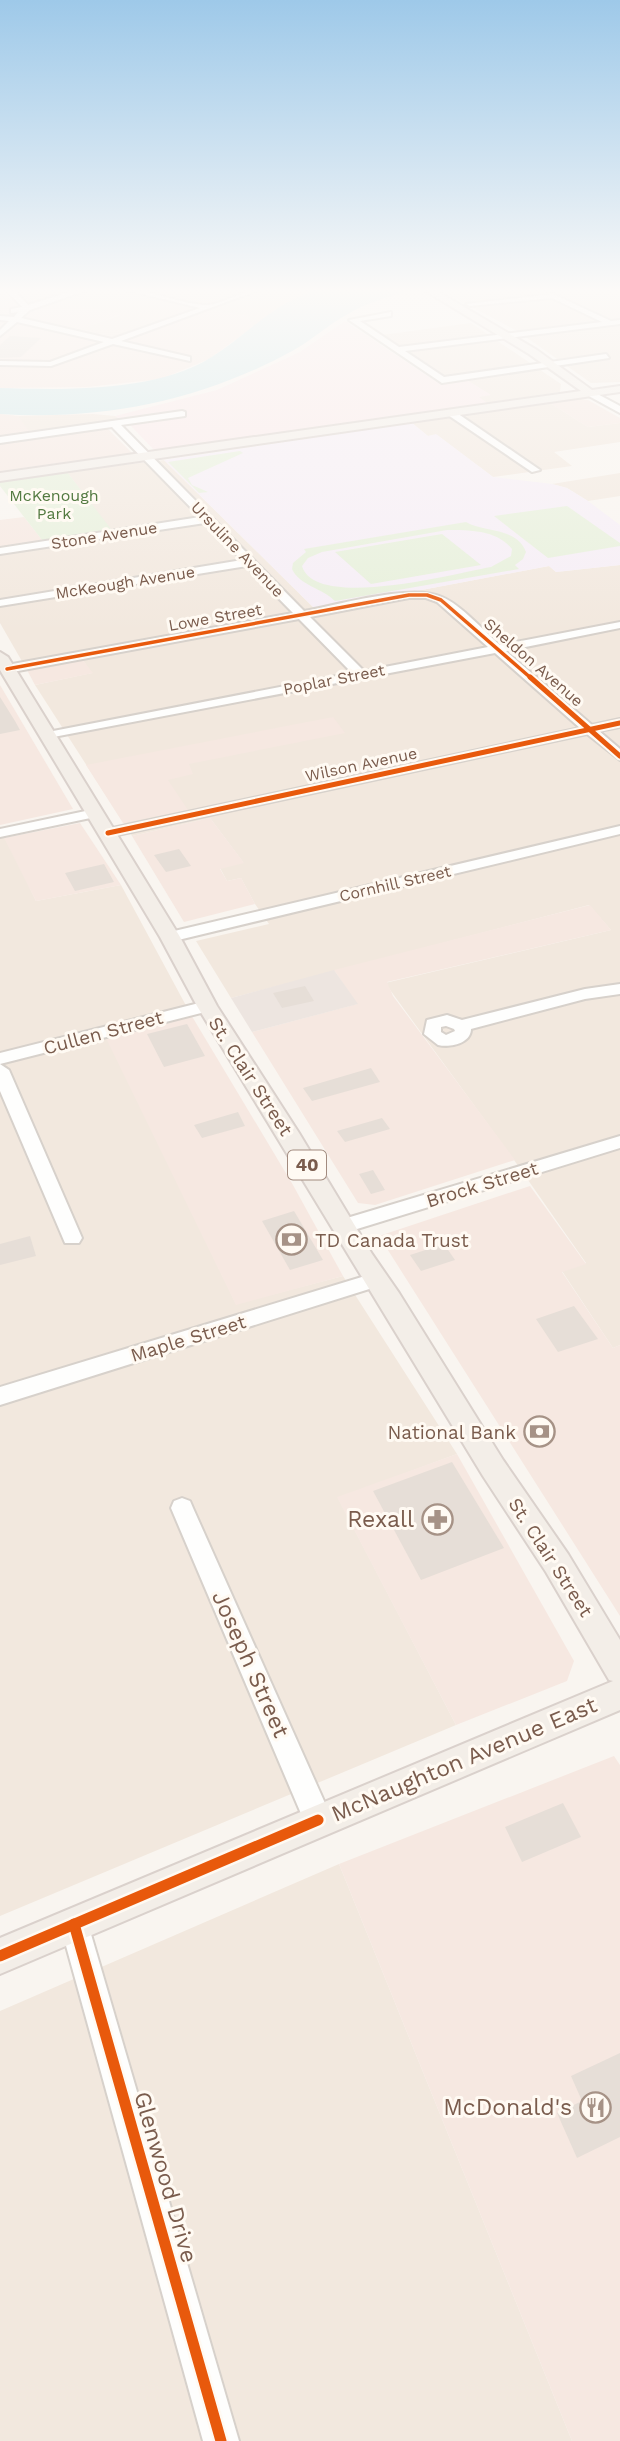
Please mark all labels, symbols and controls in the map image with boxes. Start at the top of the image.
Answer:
park label: McKenough Park [9,486,99,523]
street label: Ursuline Avenue [187,498,288,601]
street label: Stone Avenue [50,518,158,553]
street label: McKeough Avenue [54,562,196,603]
street label: Lowe Street [167,600,264,635]
street label: Sheldon Avenue [480,614,587,711]
street label: Poplar Street [282,660,387,699]
street label: Wilson Avenue [303,743,419,786]
street label: Cornhill Street [337,861,453,906]
street label: Cullen Street [41,1005,165,1059]
street label: St. Clair Street [204,1012,298,1140]
road number: 40 [288,1150,326,1180]
street label: Brock Street [423,1157,541,1212]
bank icon: TD Canada Trust [275,1223,309,1257]
place label: TD Canada Trust [315,1229,469,1252]
street label: Maple Street [128,1310,249,1367]
bank icon: National Bank [522,1415,556,1449]
place label: National Bank [388,1421,516,1444]
street label: St. Clair Street [504,1493,598,1621]
pharmacy icon: Rexall [420,1502,454,1536]
place label: Rexall [347,1506,414,1533]
street label: Joseph Street [206,1587,295,1742]
street label: McNaughton Avenue East [327,1691,601,1828]
street label: Glenwood Drive [128,2088,203,2266]
restaurant icon: McDonald's [578,2090,612,2124]
place label: McDonald's [443,2094,572,2121]

